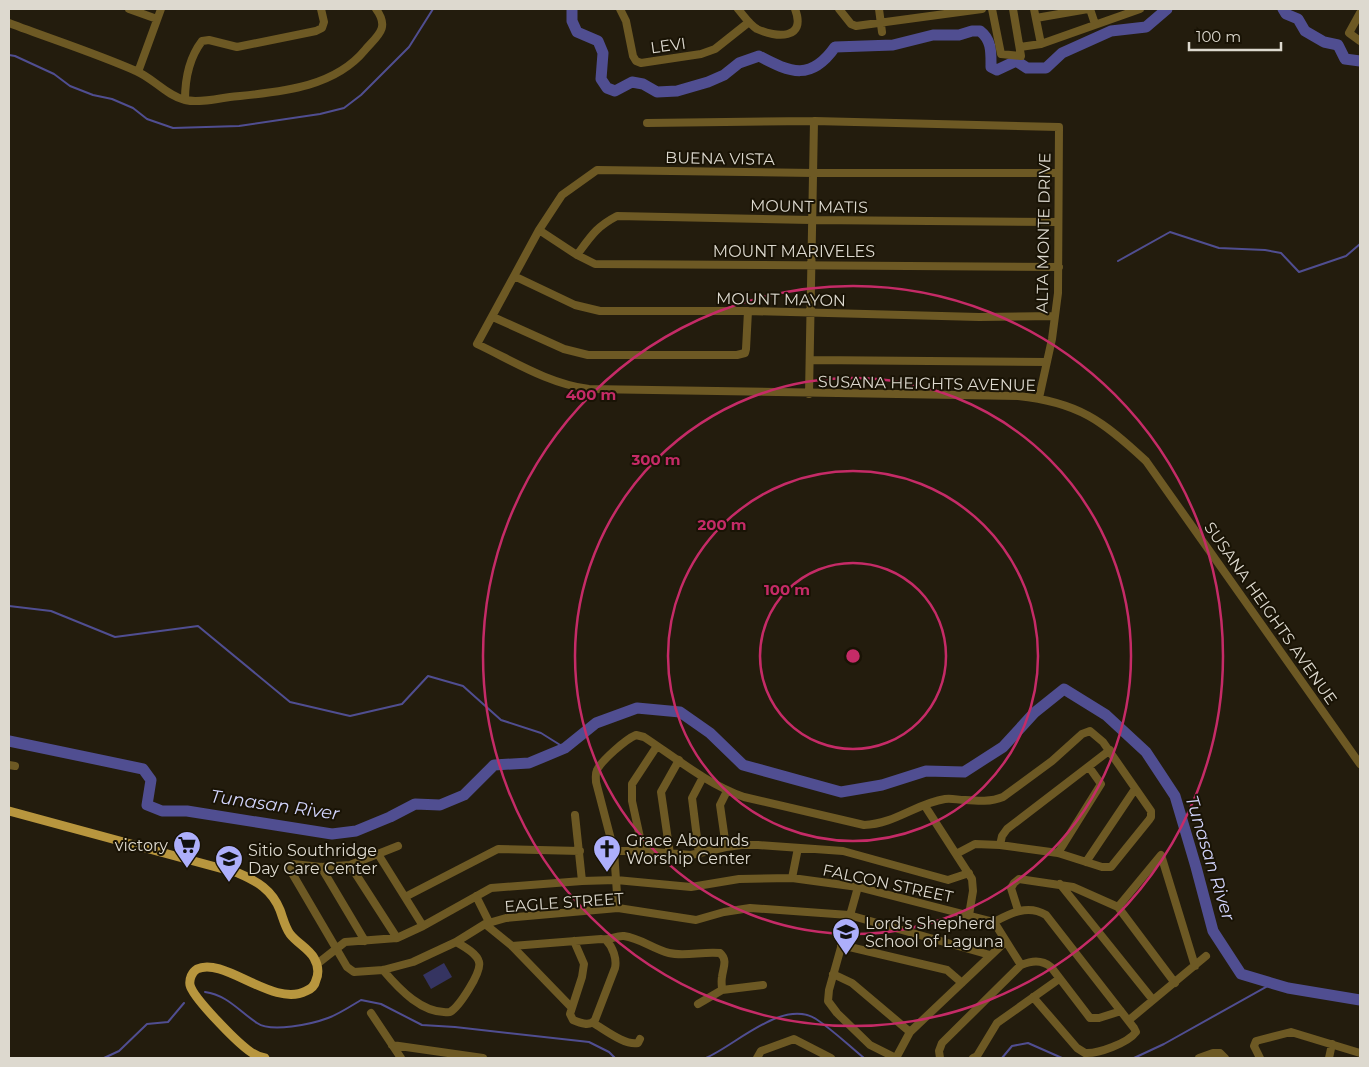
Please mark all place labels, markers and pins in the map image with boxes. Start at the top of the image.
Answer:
centre of rings [844,647,862,665]
supermarket icon: victory [172,830,202,869]
place label: Grace Abounds Worship Center [626,831,751,868]
church icon: Grace Abounds Worship Center [592,834,622,873]
place label: victory [115,836,168,855]
place label: Sitio Southridge Day Care Center [248,841,378,878]
school or university icon: Sitio Southridge Day Care Center [214,844,244,883]
place label: Lord's Shepherd School of Laguna [865,914,1004,951]
school or university icon: Lord's Shepherd School of Laguna [831,917,861,956]

